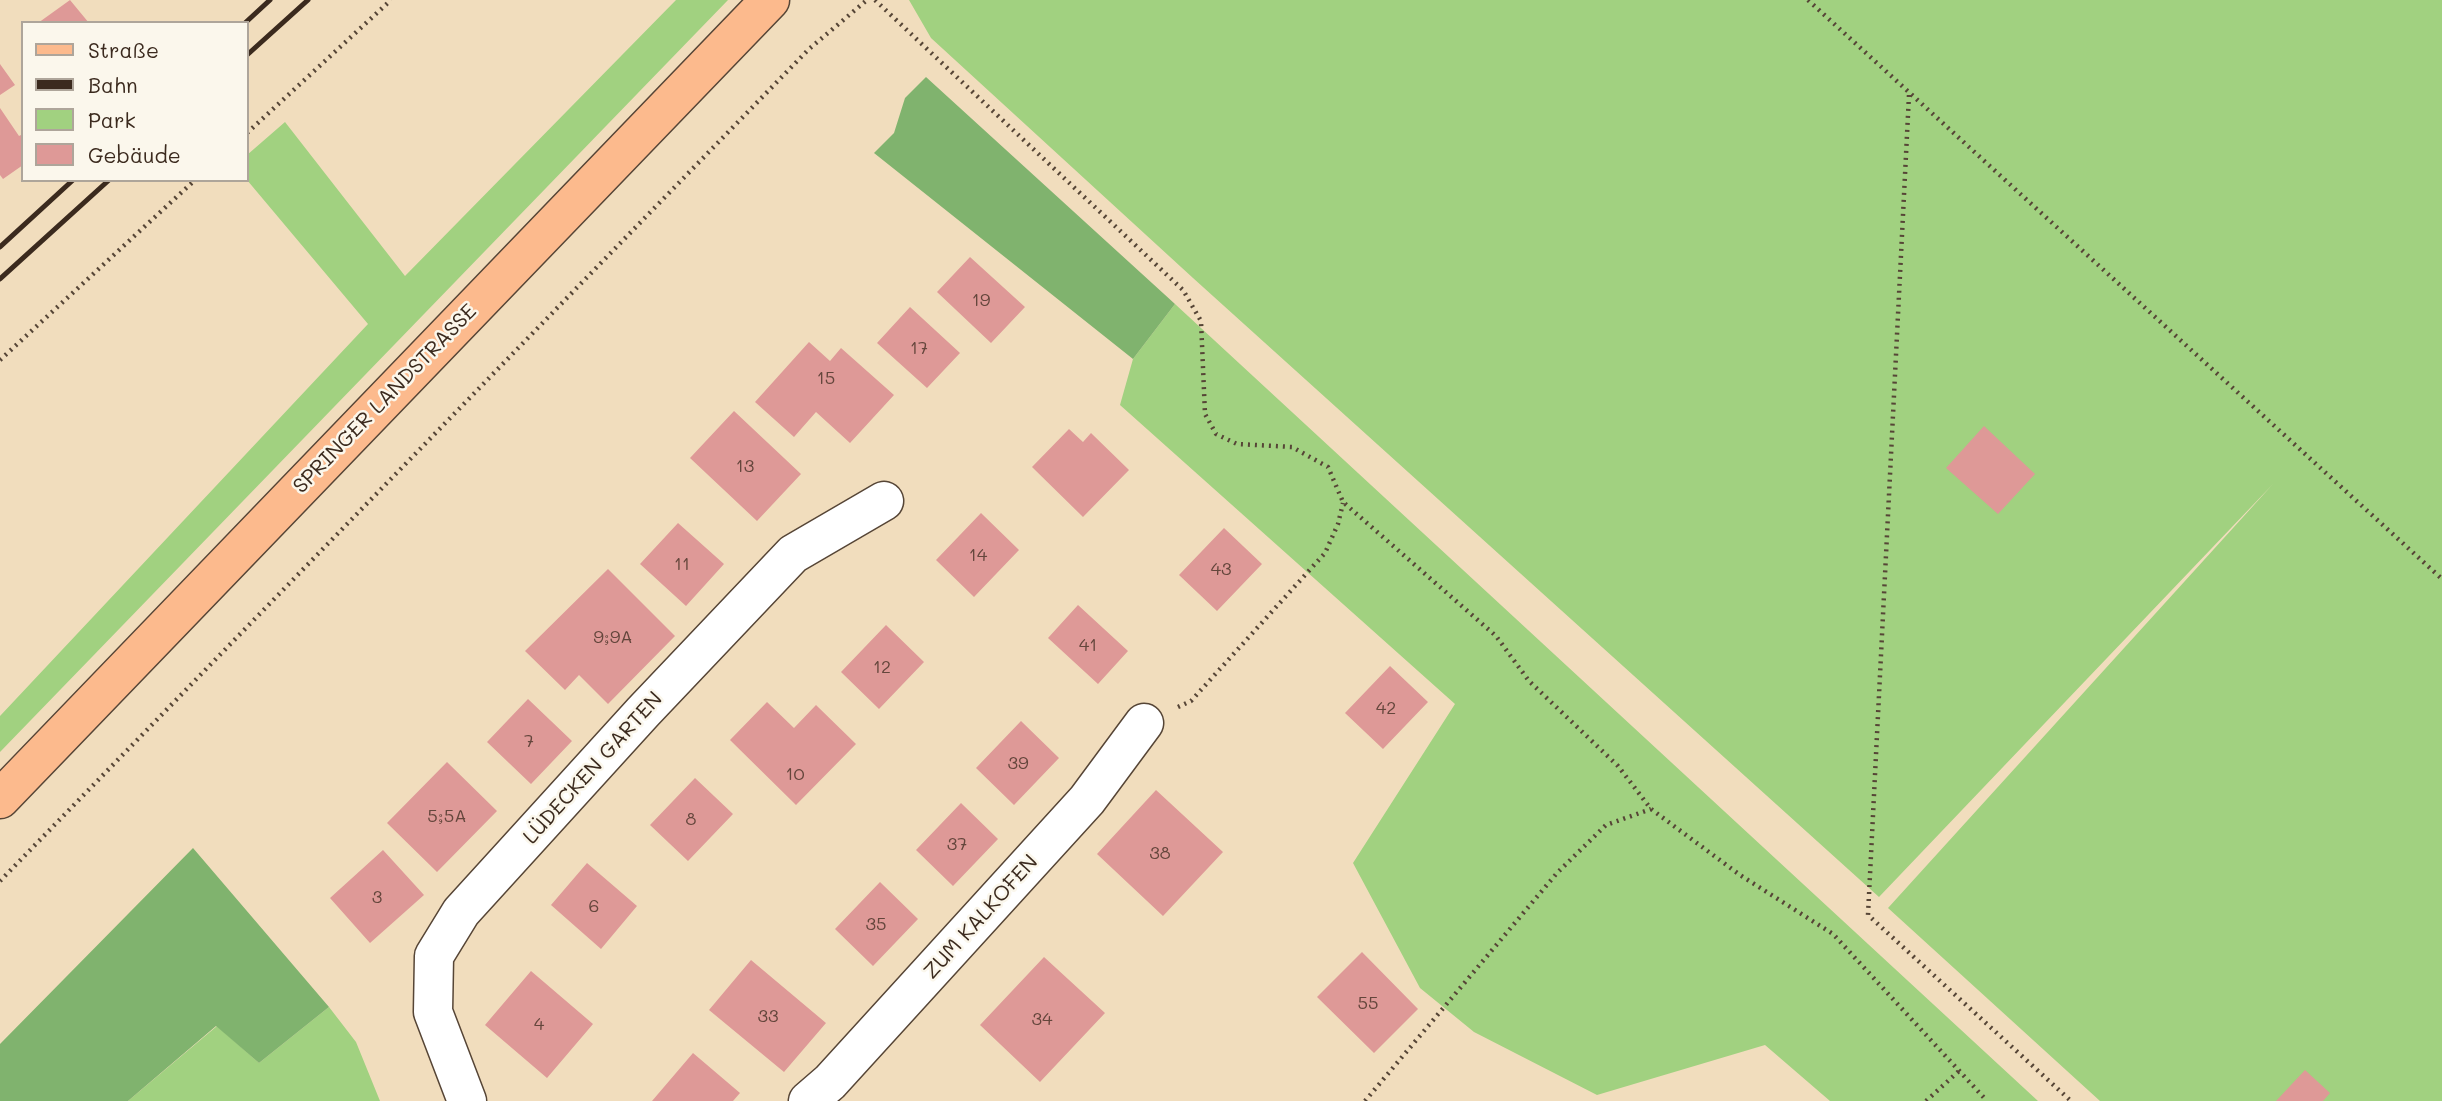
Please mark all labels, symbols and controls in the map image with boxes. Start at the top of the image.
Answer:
legend [21,21,248,182]
text: Straße [88,36,159,63]
text: Bahn [88,71,138,98]
text: Park [88,106,136,133]
text: Gebäude [88,141,181,168]
house number: 19 [972,289,990,311]
street label: SPRINGER LANDSTRASSE [288,299,482,499]
house number: 17 [910,337,928,359]
house number: 15 [817,367,835,389]
house number: 13 [736,455,754,477]
house number: 14 [969,544,987,566]
house number: 11 [674,553,690,575]
house number: 43 [1210,558,1232,580]
house number: 9;9A [593,626,633,648]
house number: 41 [1079,634,1097,656]
house number: 12 [873,656,891,678]
street label: LÜDECKEN GARTEN [518,687,668,849]
house number: 42 [1376,697,1396,719]
house number: 7 [524,730,534,752]
house number: 39 [1007,752,1029,774]
house number: 10 [785,763,805,785]
house number: 5;5A [427,805,467,827]
house number: 8 [686,808,696,830]
house number: 37 [947,833,967,855]
house number: 38 [1149,842,1171,864]
street label: ZUM KALKOFEN [919,850,1043,984]
house number: 3 [372,886,382,908]
house number: 6 [589,895,599,917]
house number: 35 [865,913,887,935]
house number: 55 [1358,992,1378,1014]
house number: 33 [757,1005,779,1027]
house number: 34 [1031,1008,1053,1030]
house number: 4 [534,1013,544,1035]

